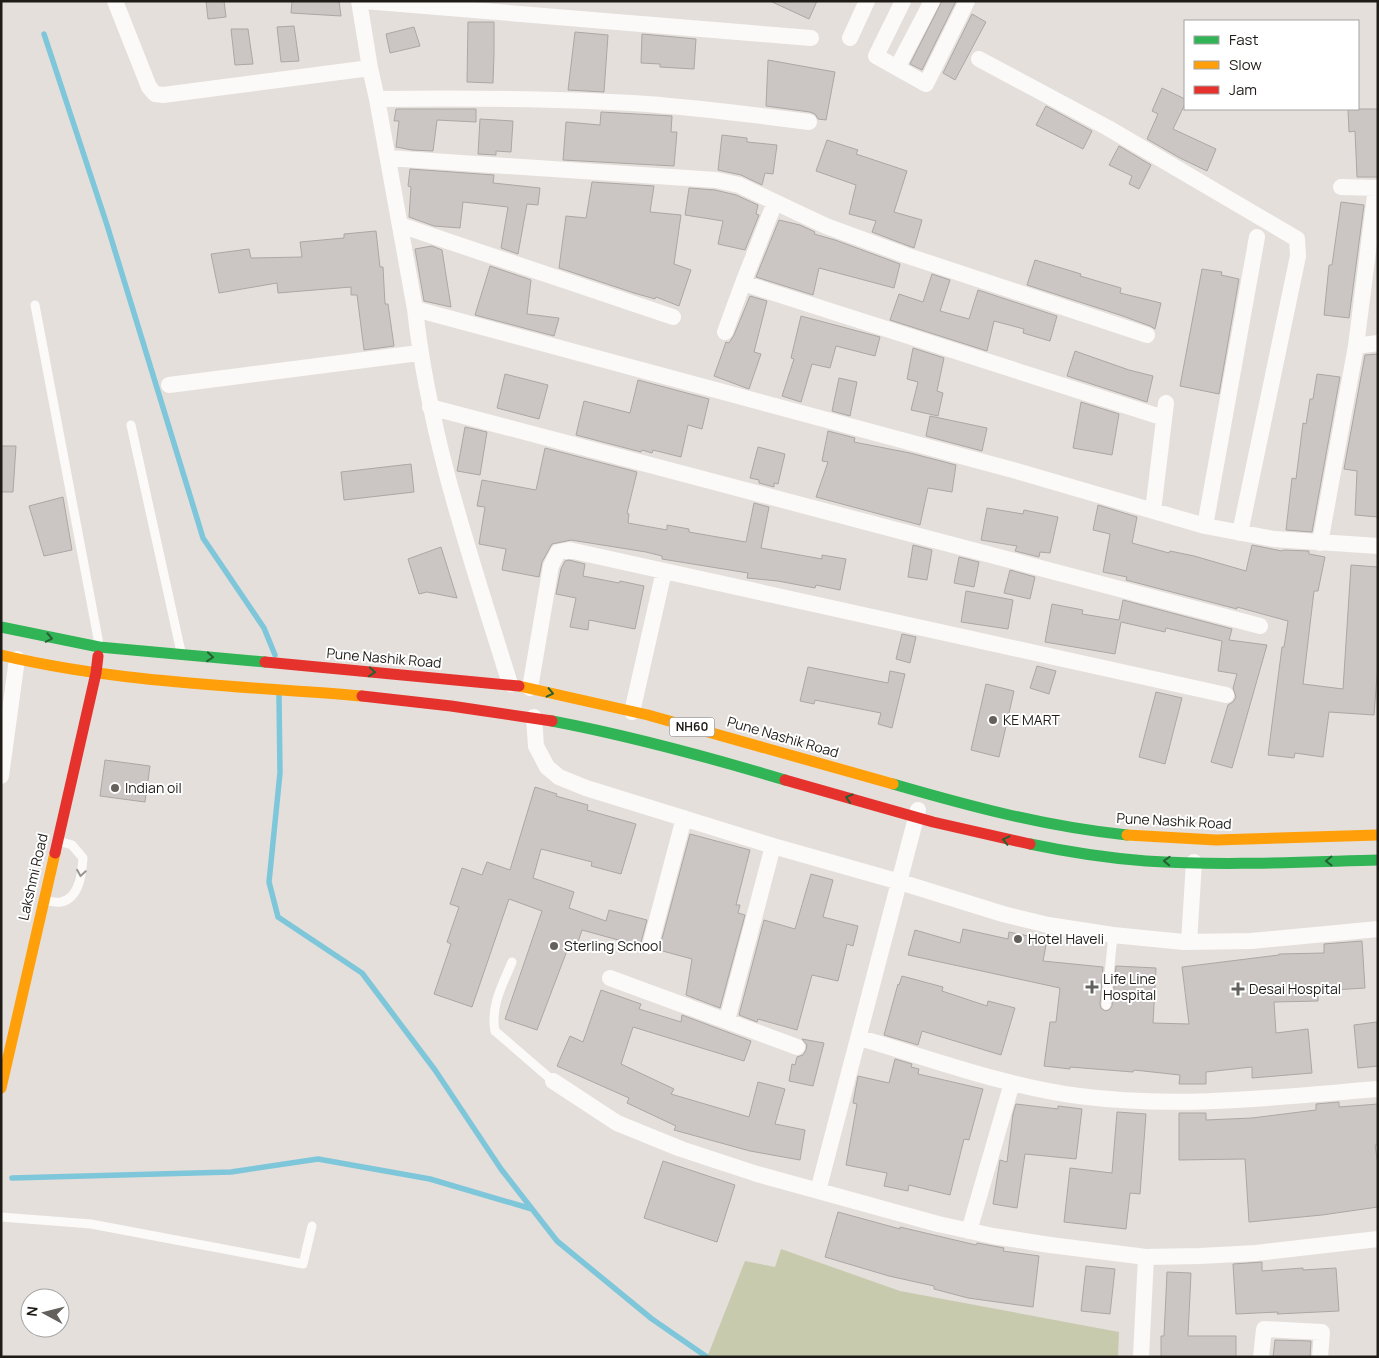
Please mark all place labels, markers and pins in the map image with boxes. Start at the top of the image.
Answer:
place label: KE MART [1003,710,1061,729]
marker: KE MART [987,714,999,726]
place label: Indian oil [125,778,182,797]
marker: Indian oil [109,782,121,794]
place label: Hotel Haveli [1028,929,1104,948]
marker: Hotel Haveli [1012,933,1024,945]
place label: Sterling School [564,936,662,955]
marker: Sterling School [548,940,560,952]
place label: Life Line Hospital [1103,969,1156,1004]
place label: Desai Hospital [1249,979,1341,998]
marker: Life Line Hospital [1085,980,1099,994]
marker: Desai Hospital [1231,982,1245,996]

